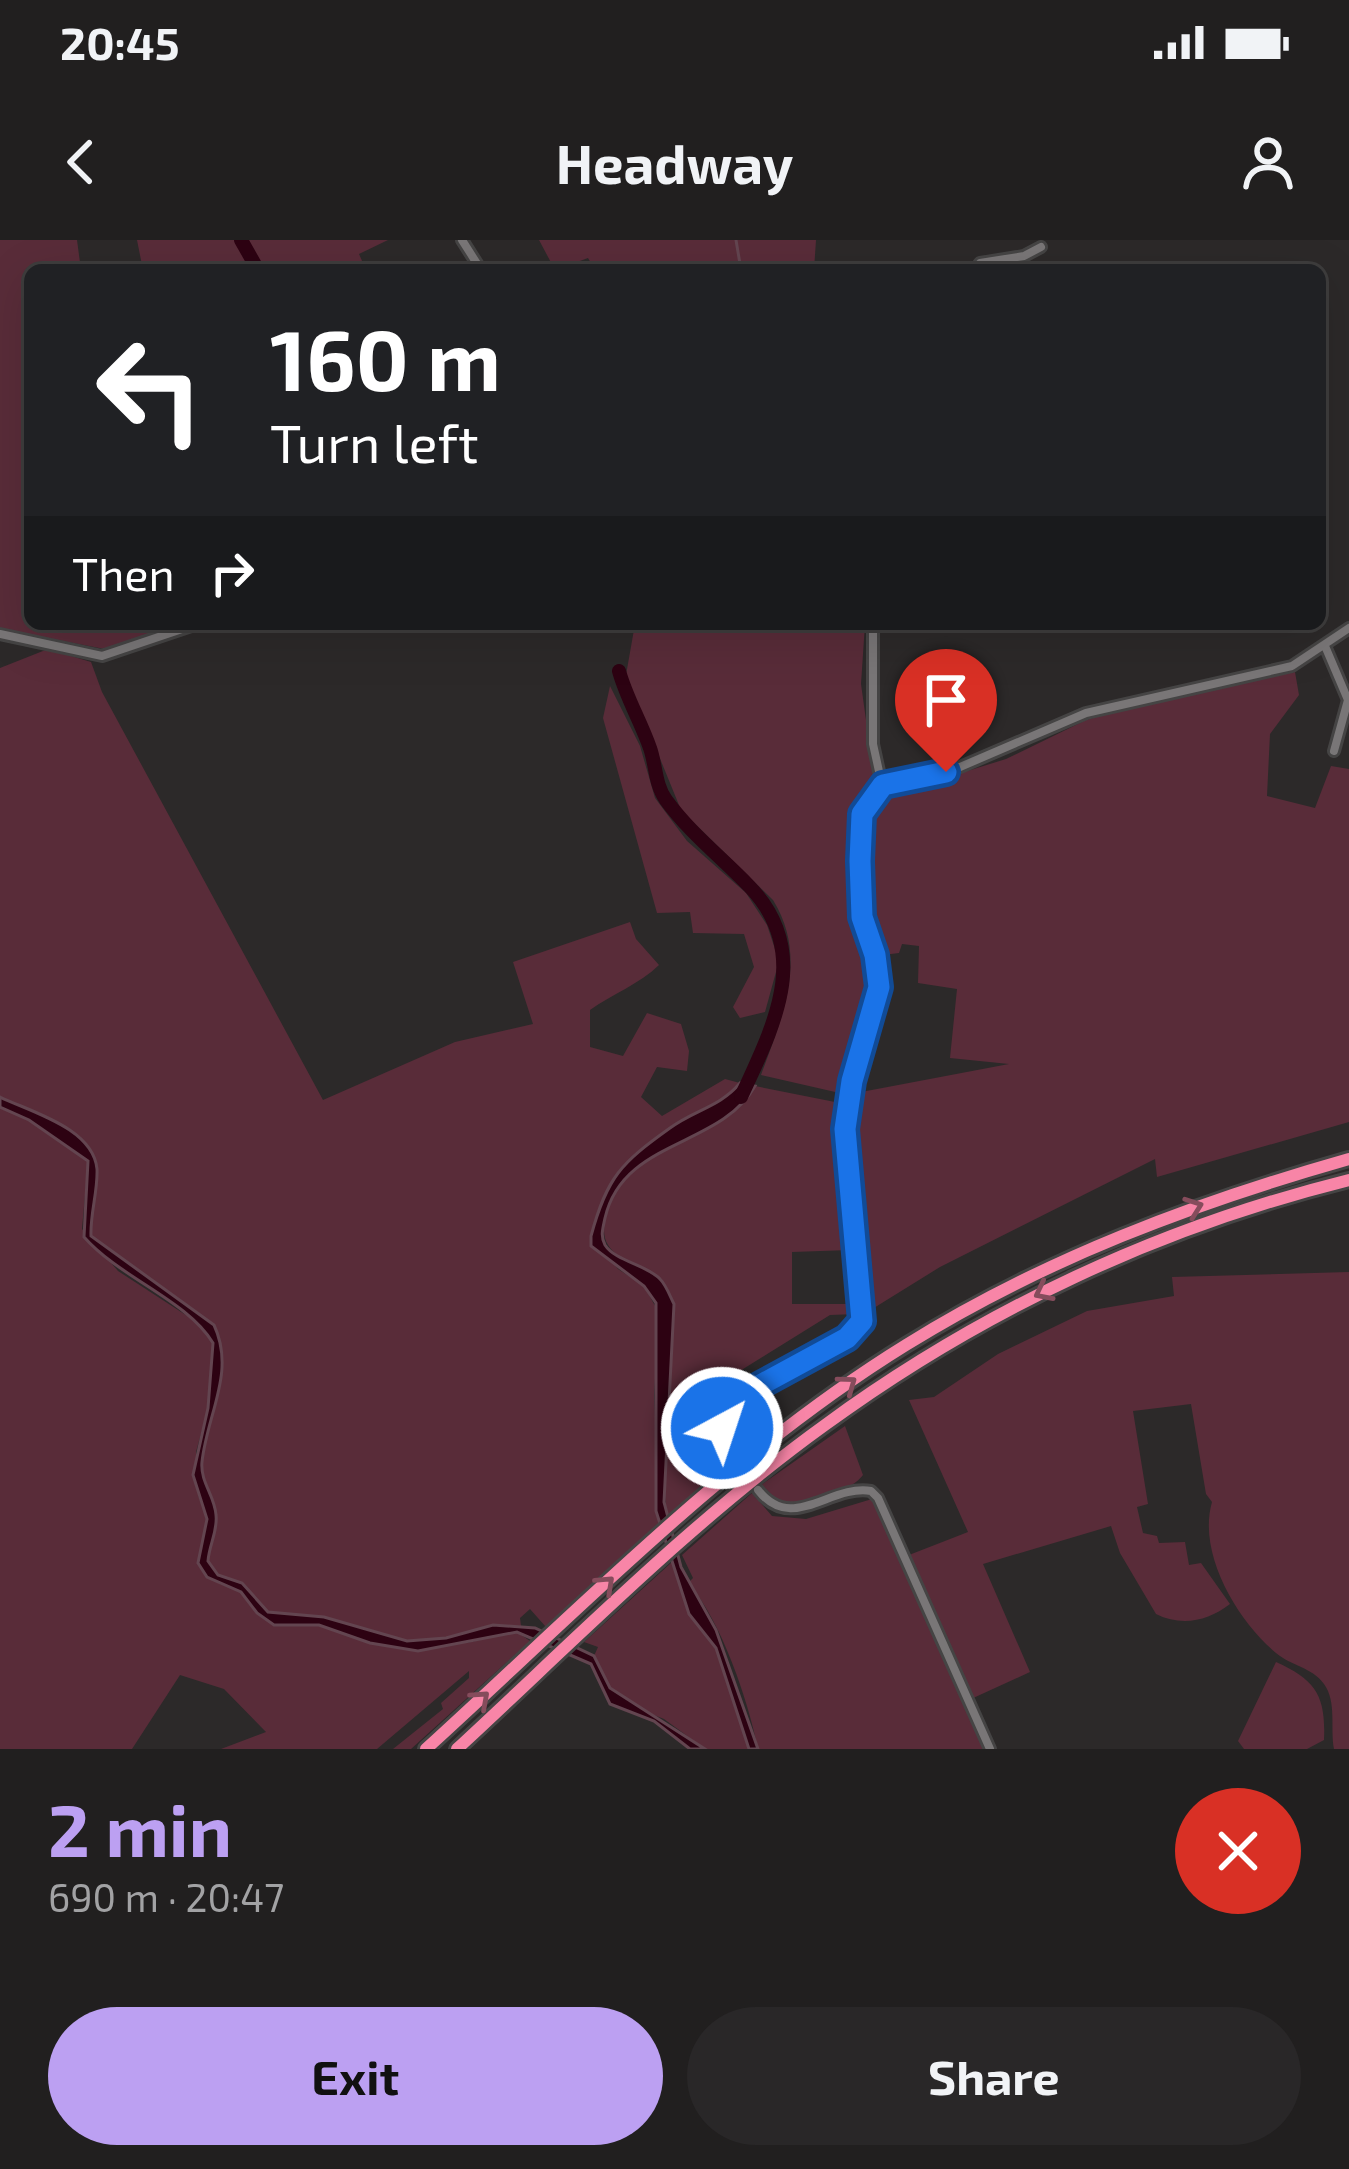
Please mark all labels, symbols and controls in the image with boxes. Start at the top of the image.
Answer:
text: 20:45 [60,15,180,69]
icon: back [48,129,114,195]
icon: person [1235,129,1301,195]
text: Headway [556,130,793,195]
text: 160 m [270,307,501,408]
icon: left [72,312,228,468]
text: Turn left [270,409,479,474]
icon: right [199,540,265,606]
text: Then [72,546,175,600]
pin [895,649,997,772]
icon: arrive [913,667,979,733]
one-way arrow [1182,1196,1203,1221]
one-way arrow [1033,1278,1055,1301]
position arrow [659,1365,785,1491]
one-way arrow [835,1377,856,1399]
one-way arrow [592,1576,614,1598]
one-way arrow [468,1692,489,1713]
text: 2 min [48,1785,232,1871]
button: close [1175,1788,1301,1914]
text: 690 m · 20:47 [48,1873,284,1920]
button: Exit [48,2007,663,2145]
button: Share [687,2007,1301,2145]

